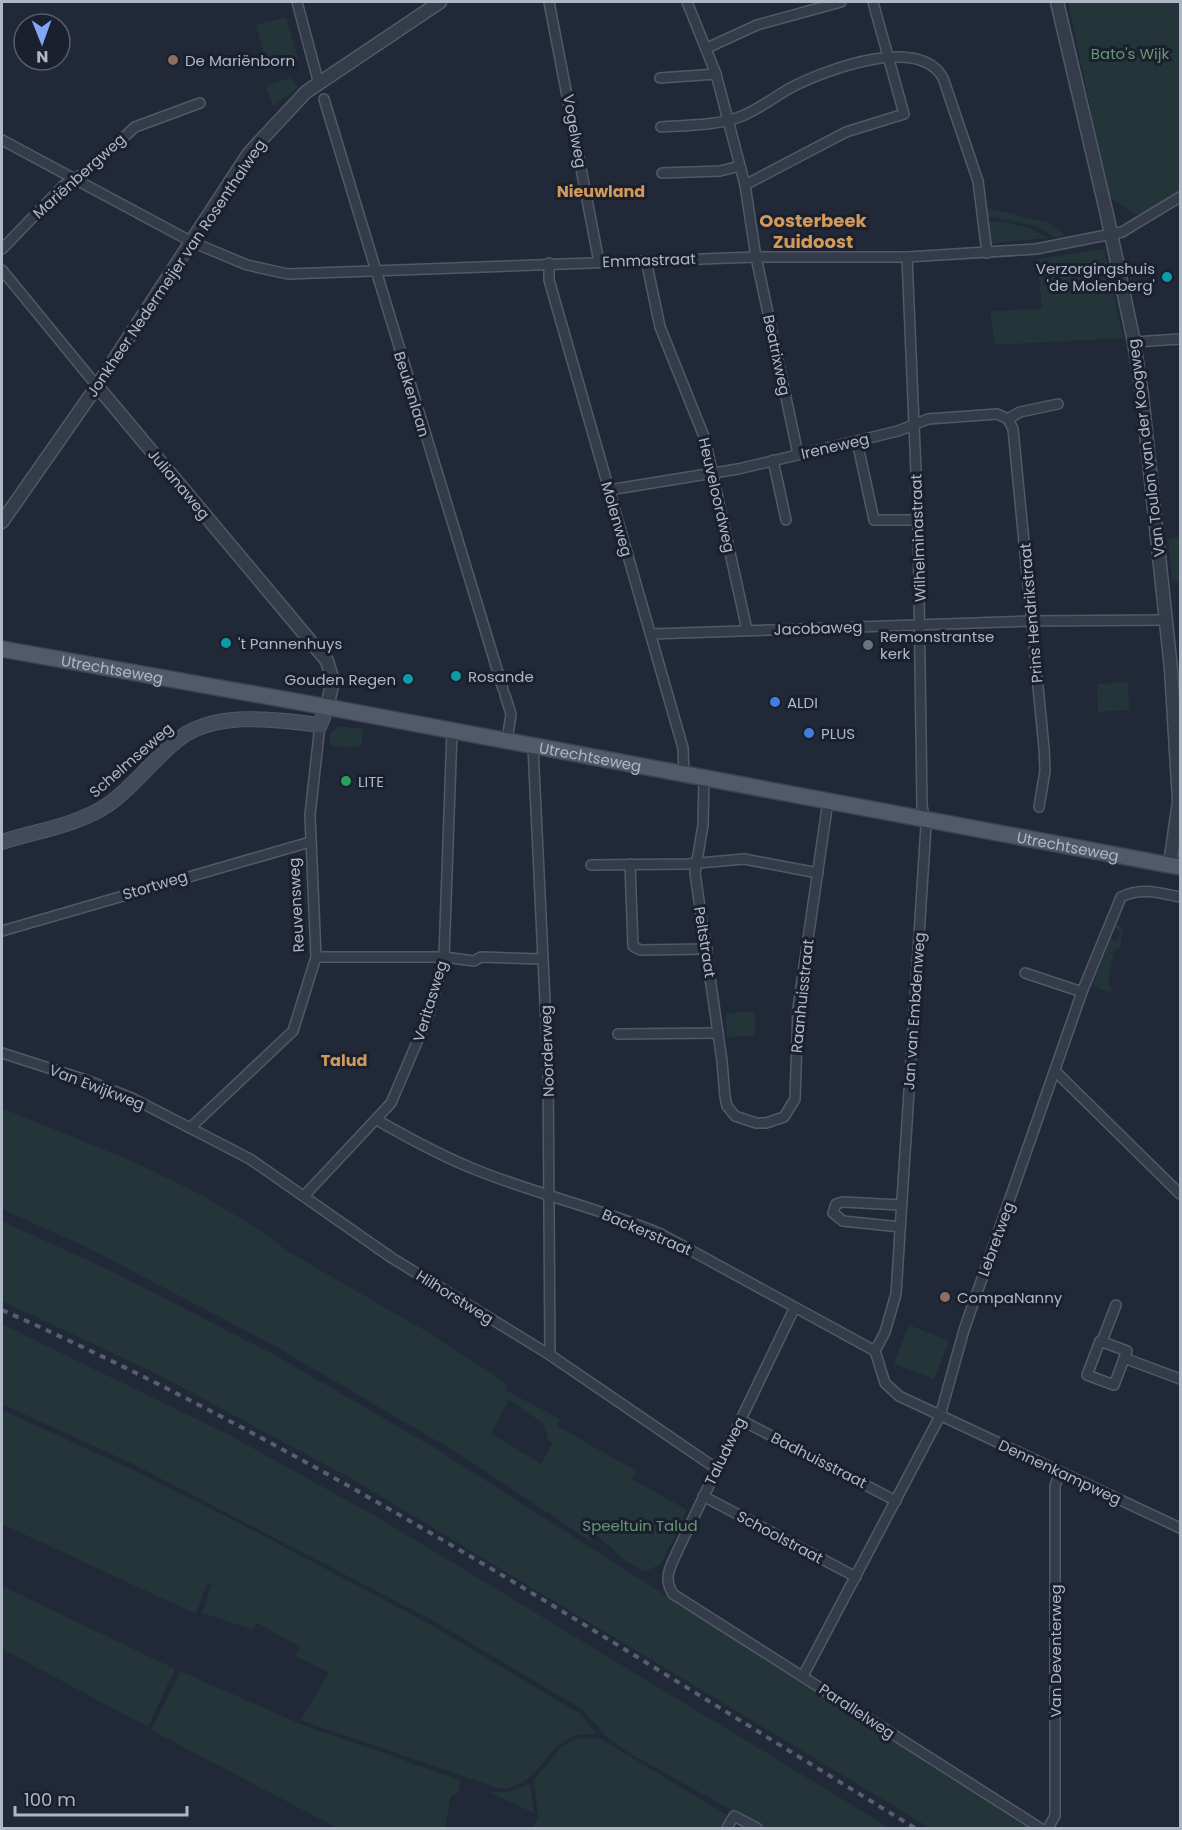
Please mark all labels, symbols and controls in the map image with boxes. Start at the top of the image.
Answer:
north arrow [12,12,72,72]
park label: Bato's Wijk [1091,43,1169,64]
text: N [36,45,48,68]
place label: De Mariënborn [185,50,295,71]
marker: De Mariënborn [166,53,180,67]
street label: Vogelweg [558,92,592,170]
street label: Mariënbergweg [28,129,130,223]
street label: Jonkheer Nedermeijer van Rosenthalweg [81,135,271,401]
district label: Nieuwland [557,180,645,203]
district label: Oosterbeek Zuidoost [759,208,868,254]
street label: Emmastraat [602,248,696,272]
place label: Verzorgingshuis 'de Molenberg' [1036,258,1155,296]
marker: Verzorgingshuis 'de Molenberg' [1160,270,1174,284]
street label: Beatrixweg [758,313,796,397]
street label: Van Toulon van der Koogweg [1122,338,1170,558]
street label: Beukenlaan [389,349,435,439]
street label: Ireneweg [799,428,871,464]
street label: Heuveloordweg [694,435,740,555]
street label: Julianaweg [143,444,215,524]
street label: Wilhelminastraat [905,474,931,602]
street label: Molenweg [596,479,638,559]
street label: Prins Hendrikstraat [1014,542,1048,684]
street label: Jacobaweg [773,616,863,640]
place label: Remonstrantse kerk [880,626,994,664]
place label: 't Pannenhuys [238,633,342,654]
marker: 't Pannenhuys [219,636,233,650]
marker: Remonstrantse kerk [861,638,875,652]
street label: Utrechtseweg [59,649,165,688]
place label: Rosande [468,666,534,687]
place label: Gouden Regen [285,669,396,690]
marker: Rosande [449,669,463,683]
marker: Gouden Regen [401,672,415,686]
place label: ALDI [787,692,818,713]
marker: ALDI [768,695,782,709]
street label: Schelmseweg [85,718,177,802]
place label: PLUS [821,723,855,744]
marker: PLUS [802,726,816,740]
street label: Utrechtseweg [537,737,643,776]
place label: LITE [358,771,384,792]
marker: LITE [339,774,353,788]
street label: Utrechtseweg [1015,826,1121,866]
street label: Reuvensweg [283,857,309,953]
street label: Stortweg [120,865,190,905]
street label: Peltstraat [689,905,721,979]
street label: Jan van Embdenweg [898,931,930,1091]
street label: Raanhuisstraat [786,938,818,1054]
street label: Veritasweg [408,958,452,1044]
street label: Noorderweg [535,1005,559,1097]
district label: Talud [321,1049,367,1072]
street label: Van Ewijkweg [46,1059,148,1115]
street label: Lebretweg [973,1199,1019,1279]
street label: Backerstraat [599,1204,695,1260]
street label: Hilhorstweg [412,1265,498,1329]
place label: CompaNanny [957,1287,1063,1308]
marker: CompaNanny [938,1290,952,1304]
street label: Taludweg [699,1413,751,1489]
street label: Badhuisstraat [768,1427,870,1493]
street label: Dennenkampweg [995,1434,1125,1510]
street label: Schoolstraat [733,1505,827,1569]
park label: Speeltuin Talud [582,1515,698,1536]
street label: Van Deventerweg [1045,1584,1066,1718]
street label: Parallelweg [815,1679,899,1743]
scale bar [15,1779,188,1817]
text: 100 m [24,1787,76,1812]

